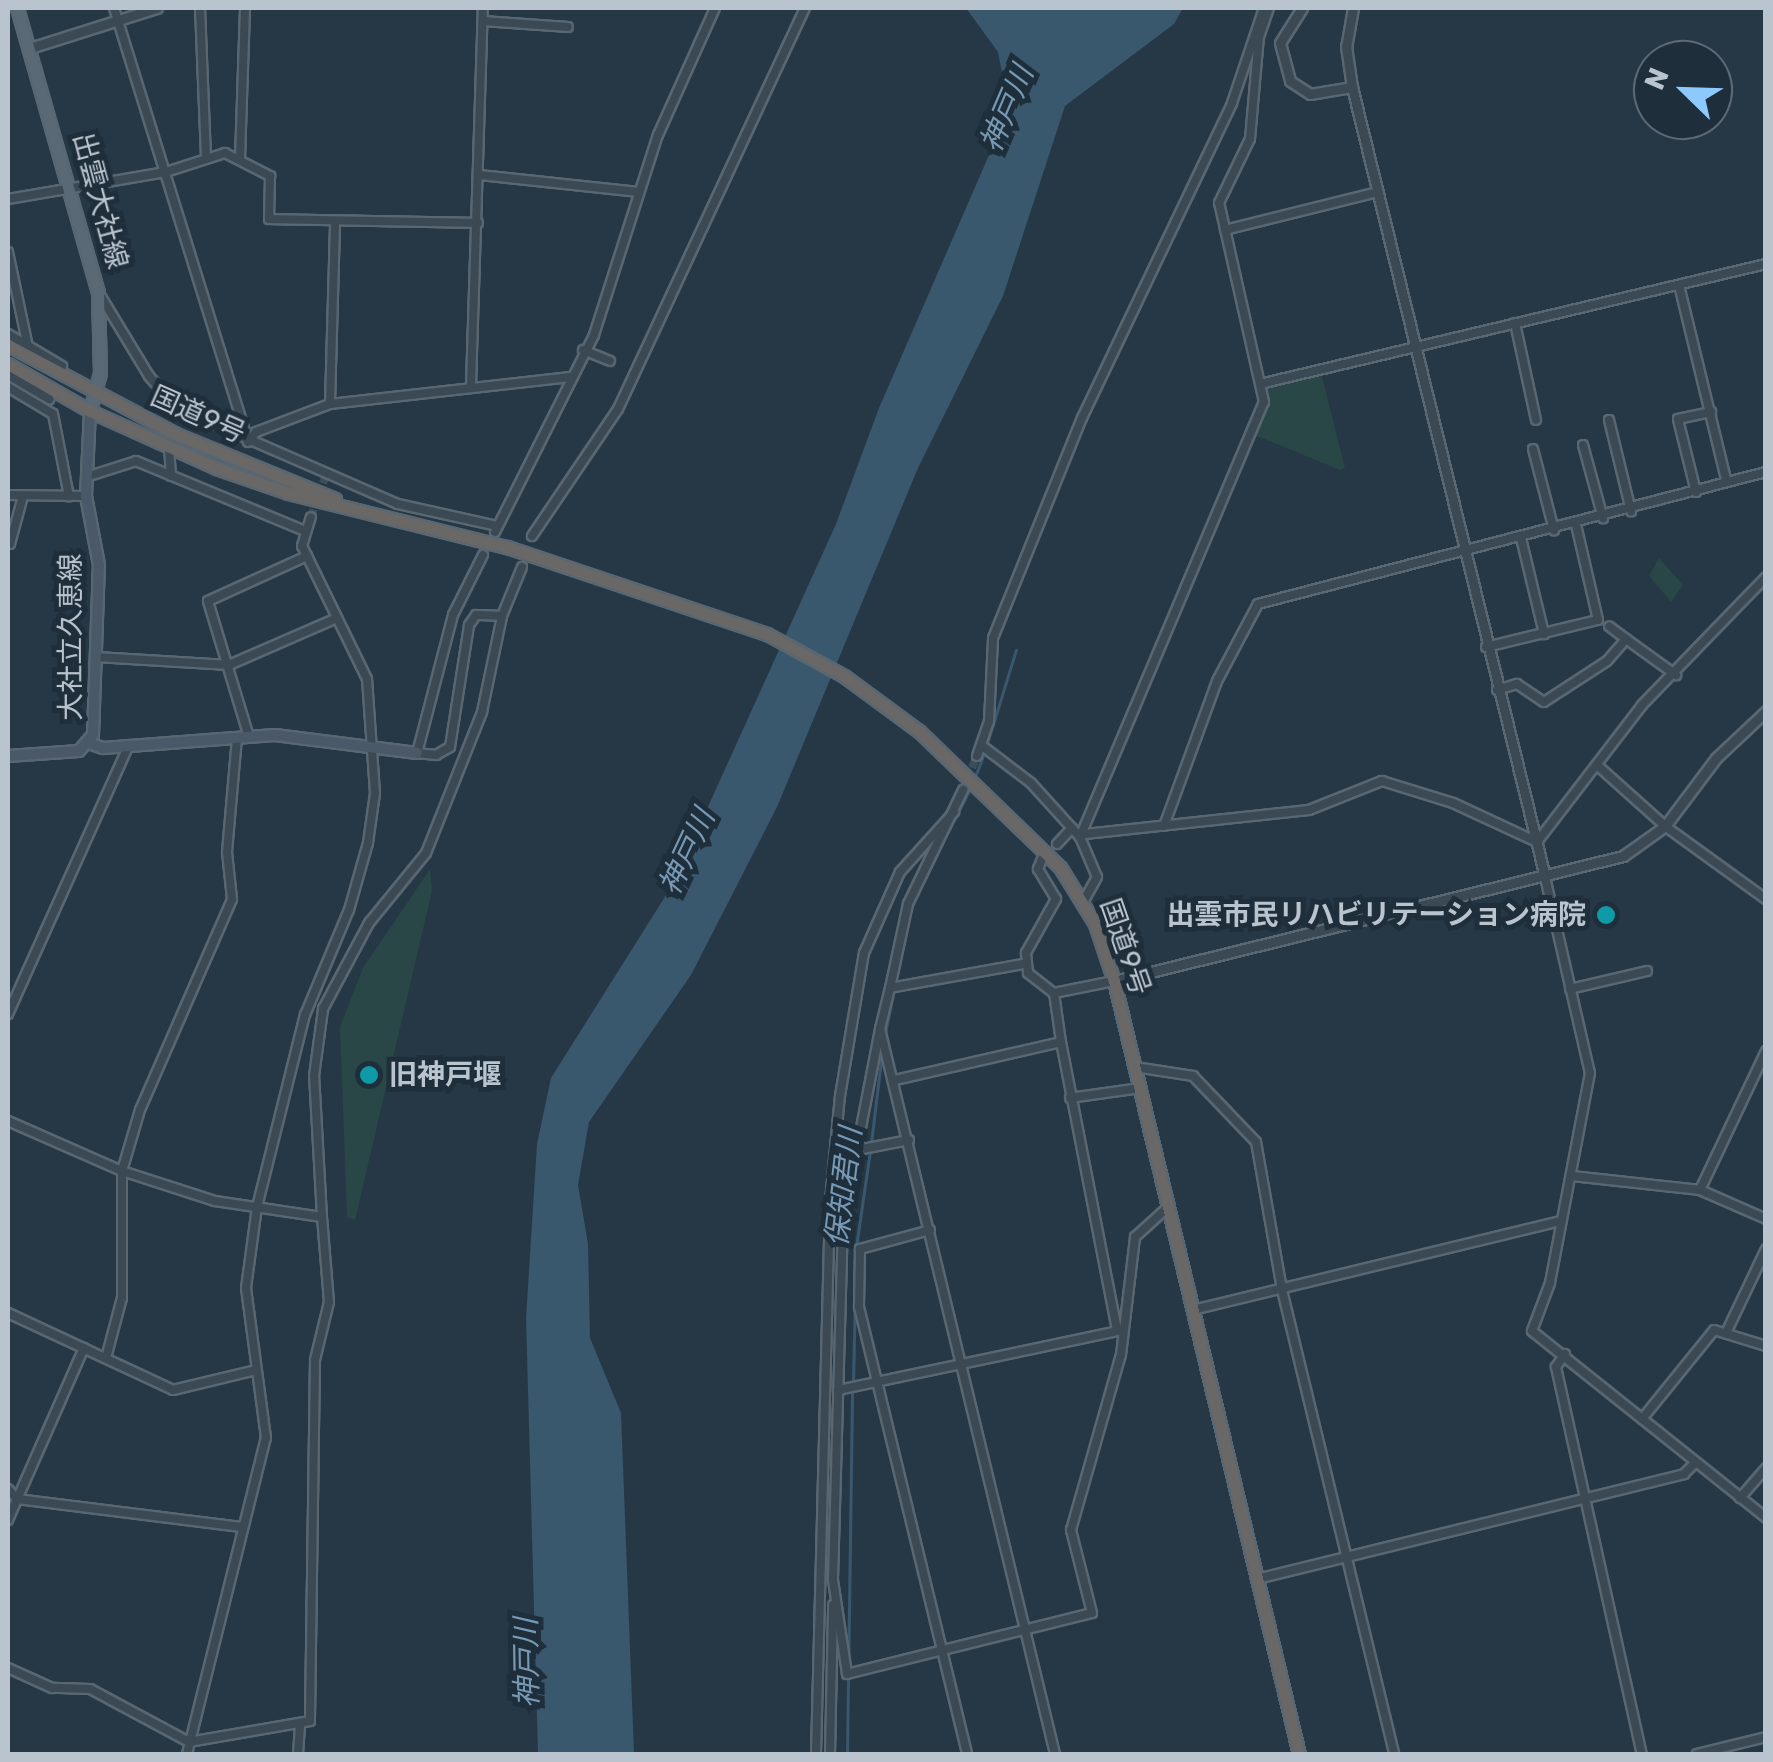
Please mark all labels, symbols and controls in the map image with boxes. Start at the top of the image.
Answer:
north arrow [1633,40,1733,140]
water label: 神戸川 [973,61,1041,157]
text: N [1638,63,1676,95]
street label: 出雲大社線 [66,129,134,273]
street label: 国道9号 [145,379,251,451]
street label: 大社立久恵線 [54,553,88,721]
water label: 神戸川 [652,804,722,900]
street label: 国道9号 [1093,894,1157,1000]
place label: 出雲市民リハビリテーション病院 [1166,898,1586,932]
marker: 出雲市民リハビリテーション病院 [1595,904,1617,926]
place label: 旧神戸堰 [389,1058,501,1092]
marker: 旧神戸堰 [358,1064,380,1086]
water label: 保知君川 [819,1125,869,1249]
water label: 神戸川 [508,1618,546,1708]

